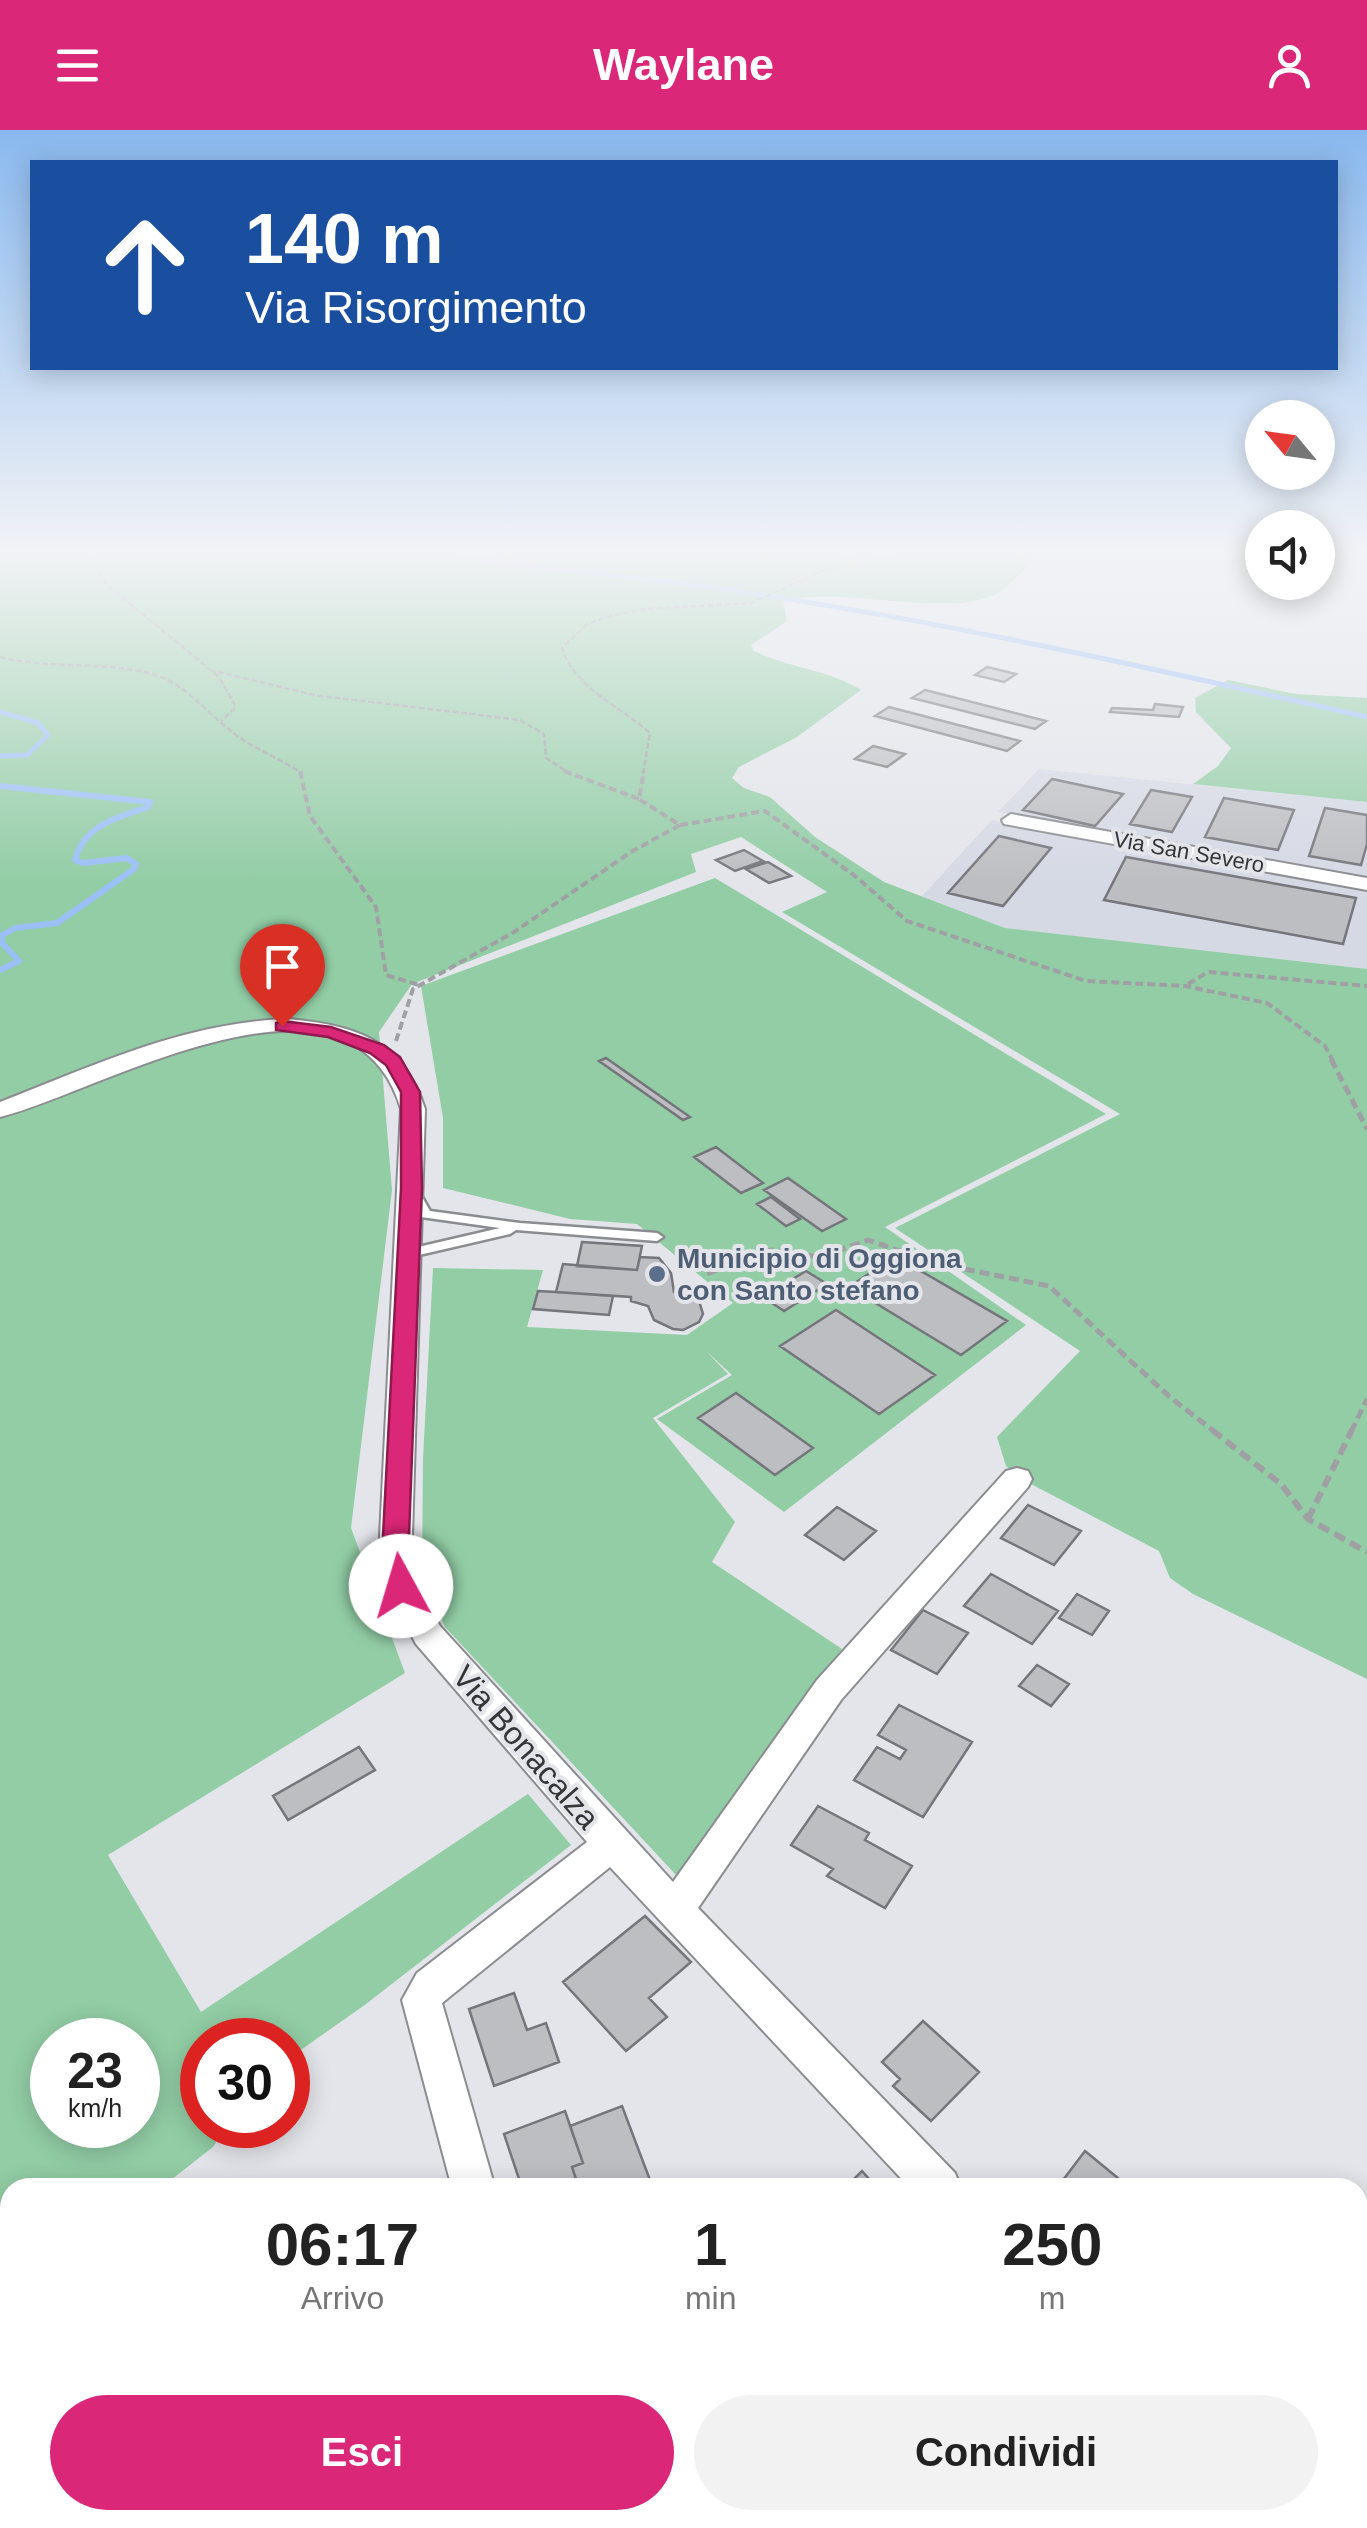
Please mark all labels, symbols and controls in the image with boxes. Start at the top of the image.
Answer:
icon: menu [50,38,105,93]
icon: person [1262,38,1317,93]
text: Waylane [593,39,774,90]
icon: ahead [80,200,210,330]
text: 140 m [245,200,443,278]
text: Via Risorgimento [245,282,587,333]
north arrow [1245,400,1335,490]
map controls [1245,400,1335,600]
button: sound [1245,510,1335,600]
street label: Via San Severo [1112,826,1266,878]
pin [240,924,325,1027]
icon: arrive [255,939,310,994]
place label: Municipio di Oggiona con Santo stefano [677,1243,962,1306]
marker: Municipio di Oggiona con Santo stefano [646,1263,668,1285]
position arrow [349,1534,453,1638]
street label: Via Bonacalza [445,1658,607,1836]
speed limit sign: 30 [180,2018,310,2148]
text: 23 [67,2043,123,2099]
text: km/h [68,2094,122,2122]
text: 06:17 [266,2211,419,2278]
text: 1 [694,2211,727,2278]
text: 250 [1002,2211,1102,2278]
text: Arrivo [301,2280,384,2316]
text: min [685,2280,736,2316]
text: m [1039,2280,1066,2316]
button: Esci [50,2395,674,2510]
button: Condividi [694,2395,1318,2510]

